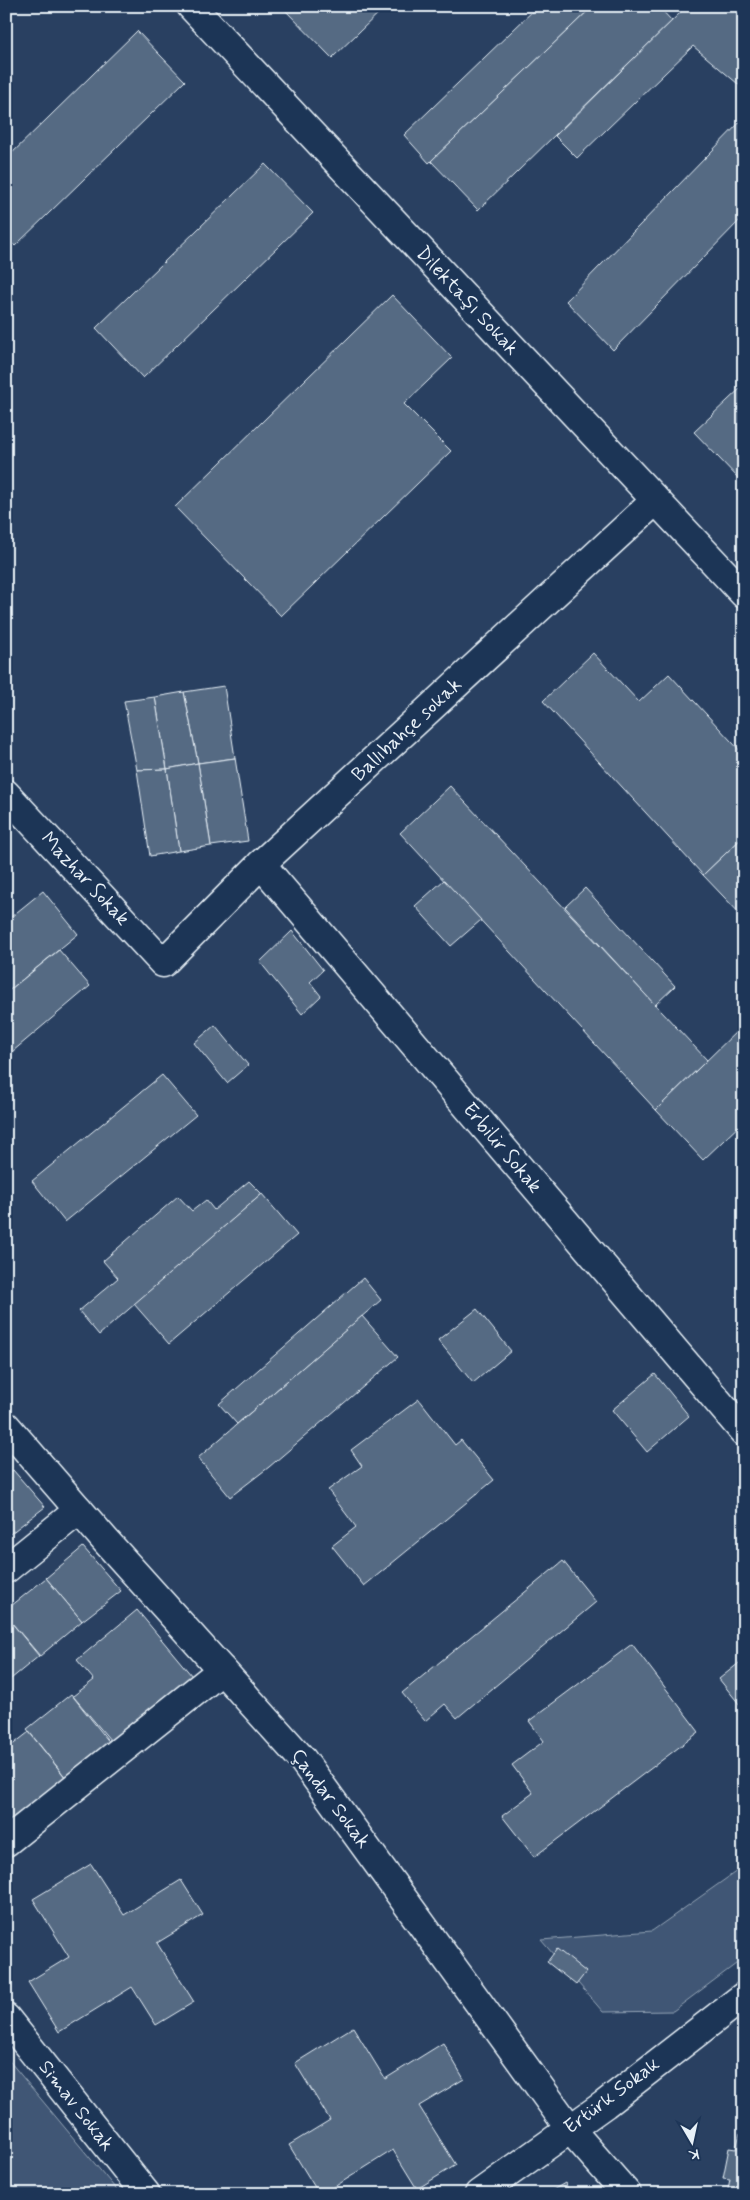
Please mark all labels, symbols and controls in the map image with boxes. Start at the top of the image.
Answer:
street label: Dilektaşı Sokak [409,241,525,362]
street label: Ballıbahçe sokak [346,672,468,788]
street label: Mazhar Sokak [34,826,136,932]
street label: Erbilir Sokak [456,1097,548,1199]
street label: Çandar Sokak [284,1744,376,1854]
street label: Ertürk Sokak [559,2051,665,2141]
street label: Simav Sokak [32,2055,120,2157]
north arrow [668,2118,718,2168]
text: K [686,2144,700,2164]

